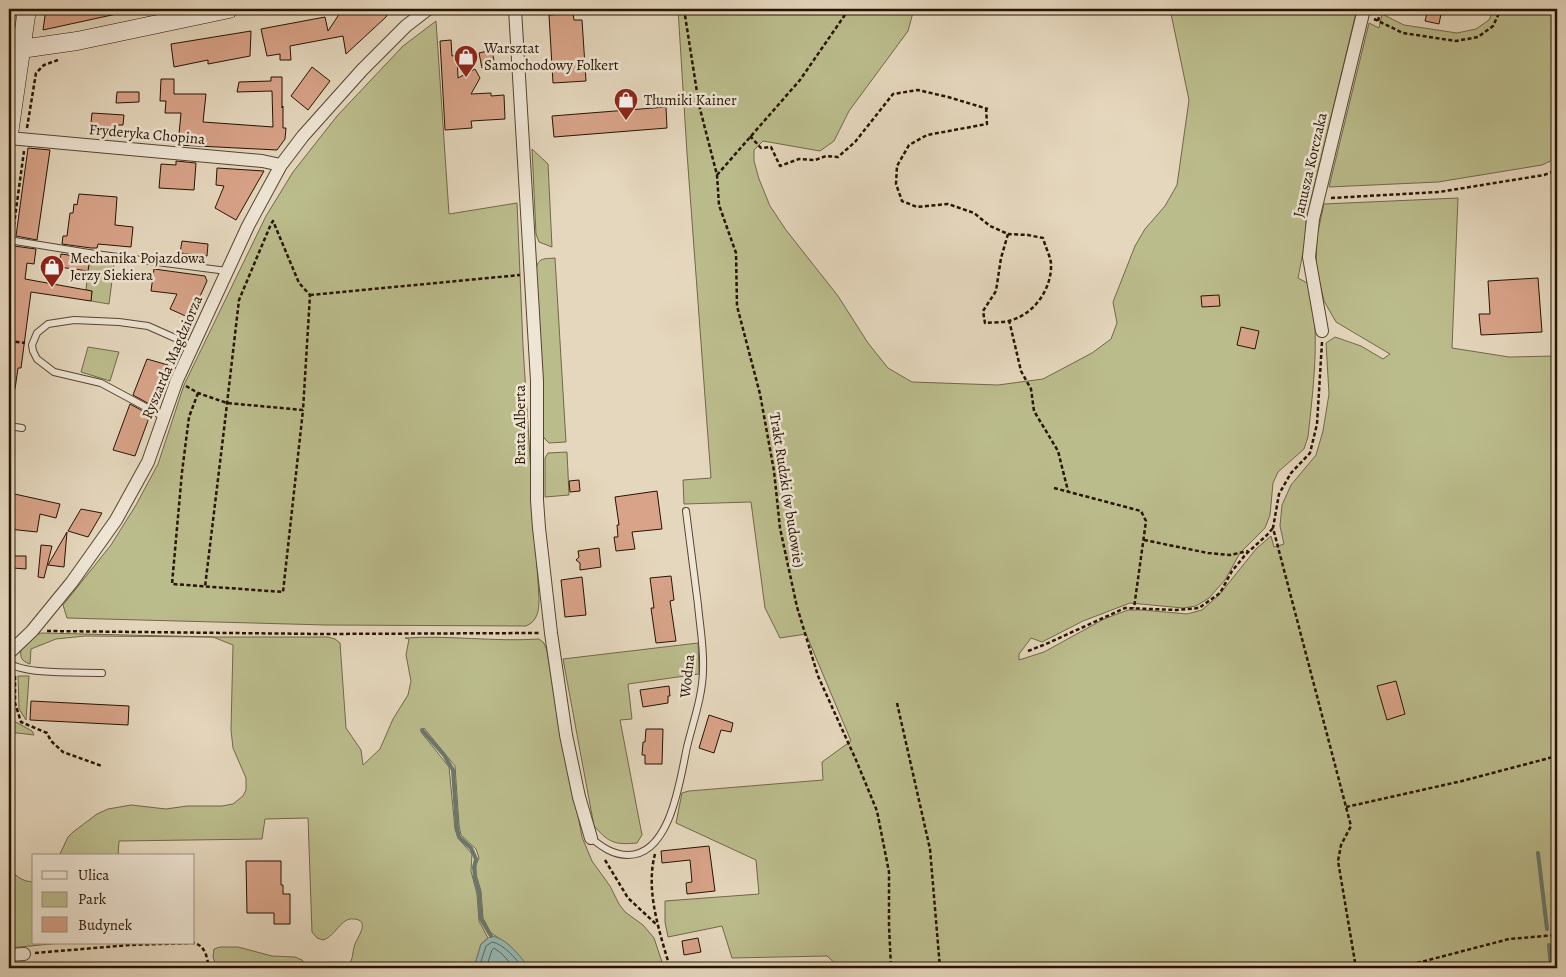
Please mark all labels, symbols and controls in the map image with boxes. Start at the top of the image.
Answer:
place label: Warsztat Samochodowy Folkert [483,38,619,75]
shop icon: Warsztat Samochodowy Folkert [453,44,479,78]
shop icon: Tłumiki Kainer [613,87,639,121]
place label: Tłumiki Kainer [644,90,737,110]
street label: Janusza Korczaka [1288,111,1332,219]
street label: Fryderyka Chopina [88,119,206,149]
place label: Mechanika Pojazdowa Jerzy Siekiera [70,248,205,285]
shop icon: Mechanika Pojazdowa Jerzy Siekiera [39,254,65,288]
street label: Ryszarda Magdziorza [137,292,207,422]
street label: Brata Alberta [510,385,530,465]
street label: Trakt Rudzki (w budowie) [765,411,809,569]
street label: Wodna [675,653,699,700]
legend [32,854,195,944]
text: Ulica [78,865,109,885]
text: Park [78,889,107,909]
text: Budynek [78,915,133,935]

